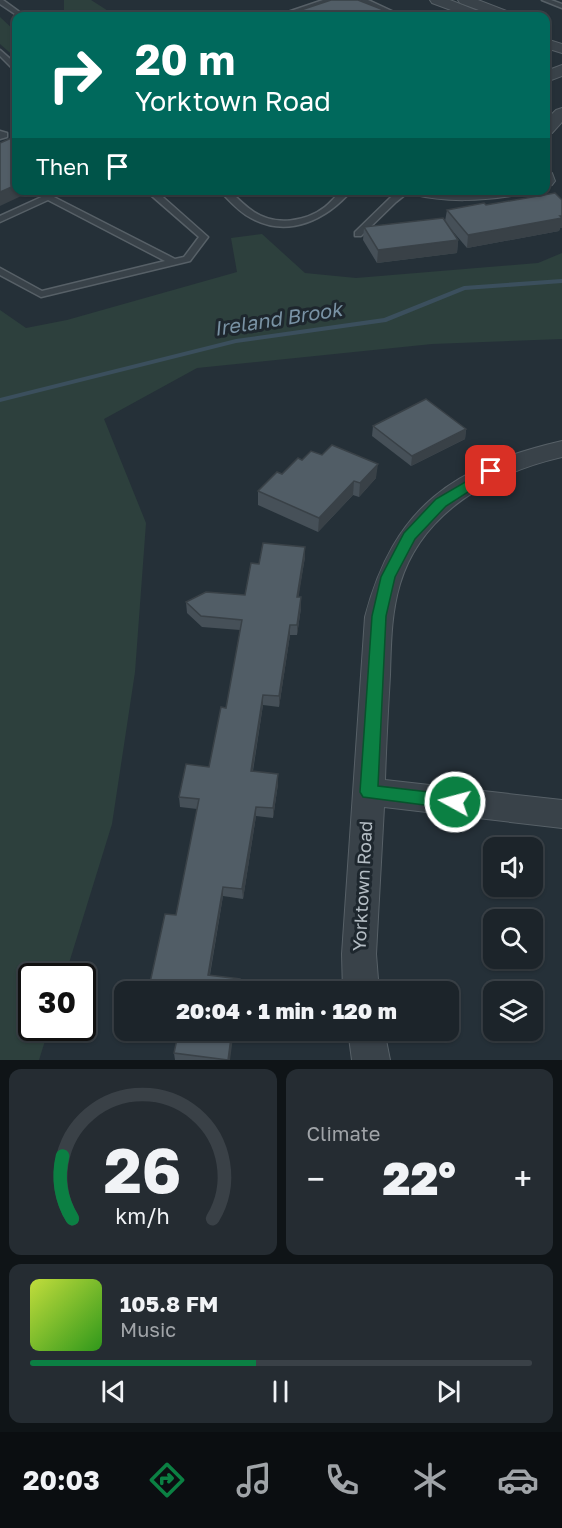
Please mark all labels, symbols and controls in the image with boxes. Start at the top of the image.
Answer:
text: 20 m [135,34,235,84]
icon: right [36,36,114,114]
text: Yorktown Road [135,85,331,117]
icon: arrive [101,150,134,183]
text: Then [36,153,89,180]
water label: Ireland Brook [212,296,346,340]
pin [465,445,516,496]
icon: arrive [474,454,507,487]
position arrow [423,770,487,834]
street label: Yorktown Road [348,820,376,952]
map controls [483,837,543,1041]
button: sound [483,837,543,897]
button: search [483,909,543,969]
speed limit sign: 30 [18,963,96,1041]
button: layers [483,981,543,1041]
text: 20:04 · 1 min · 120 m [176,997,397,1024]
text: Climate [307,1121,380,1145]
text: 26 [104,1132,182,1207]
text: 22° [383,1151,456,1205]
text: − [307,1159,325,1198]
text: + [514,1159,532,1198]
text: km/h [115,1203,170,1229]
text: 105.8 FM [120,1290,218,1317]
text: Music [120,1317,176,1341]
icon: previous [97,1375,130,1408]
icon: pause [264,1375,297,1408]
icon: next [432,1375,465,1408]
icon: directions [146,1459,188,1501]
icon: music [233,1459,275,1501]
icon: phone [321,1459,363,1501]
icon: climate [409,1459,451,1501]
icon: car [497,1459,539,1501]
text: 20:03 [23,1464,100,1496]

